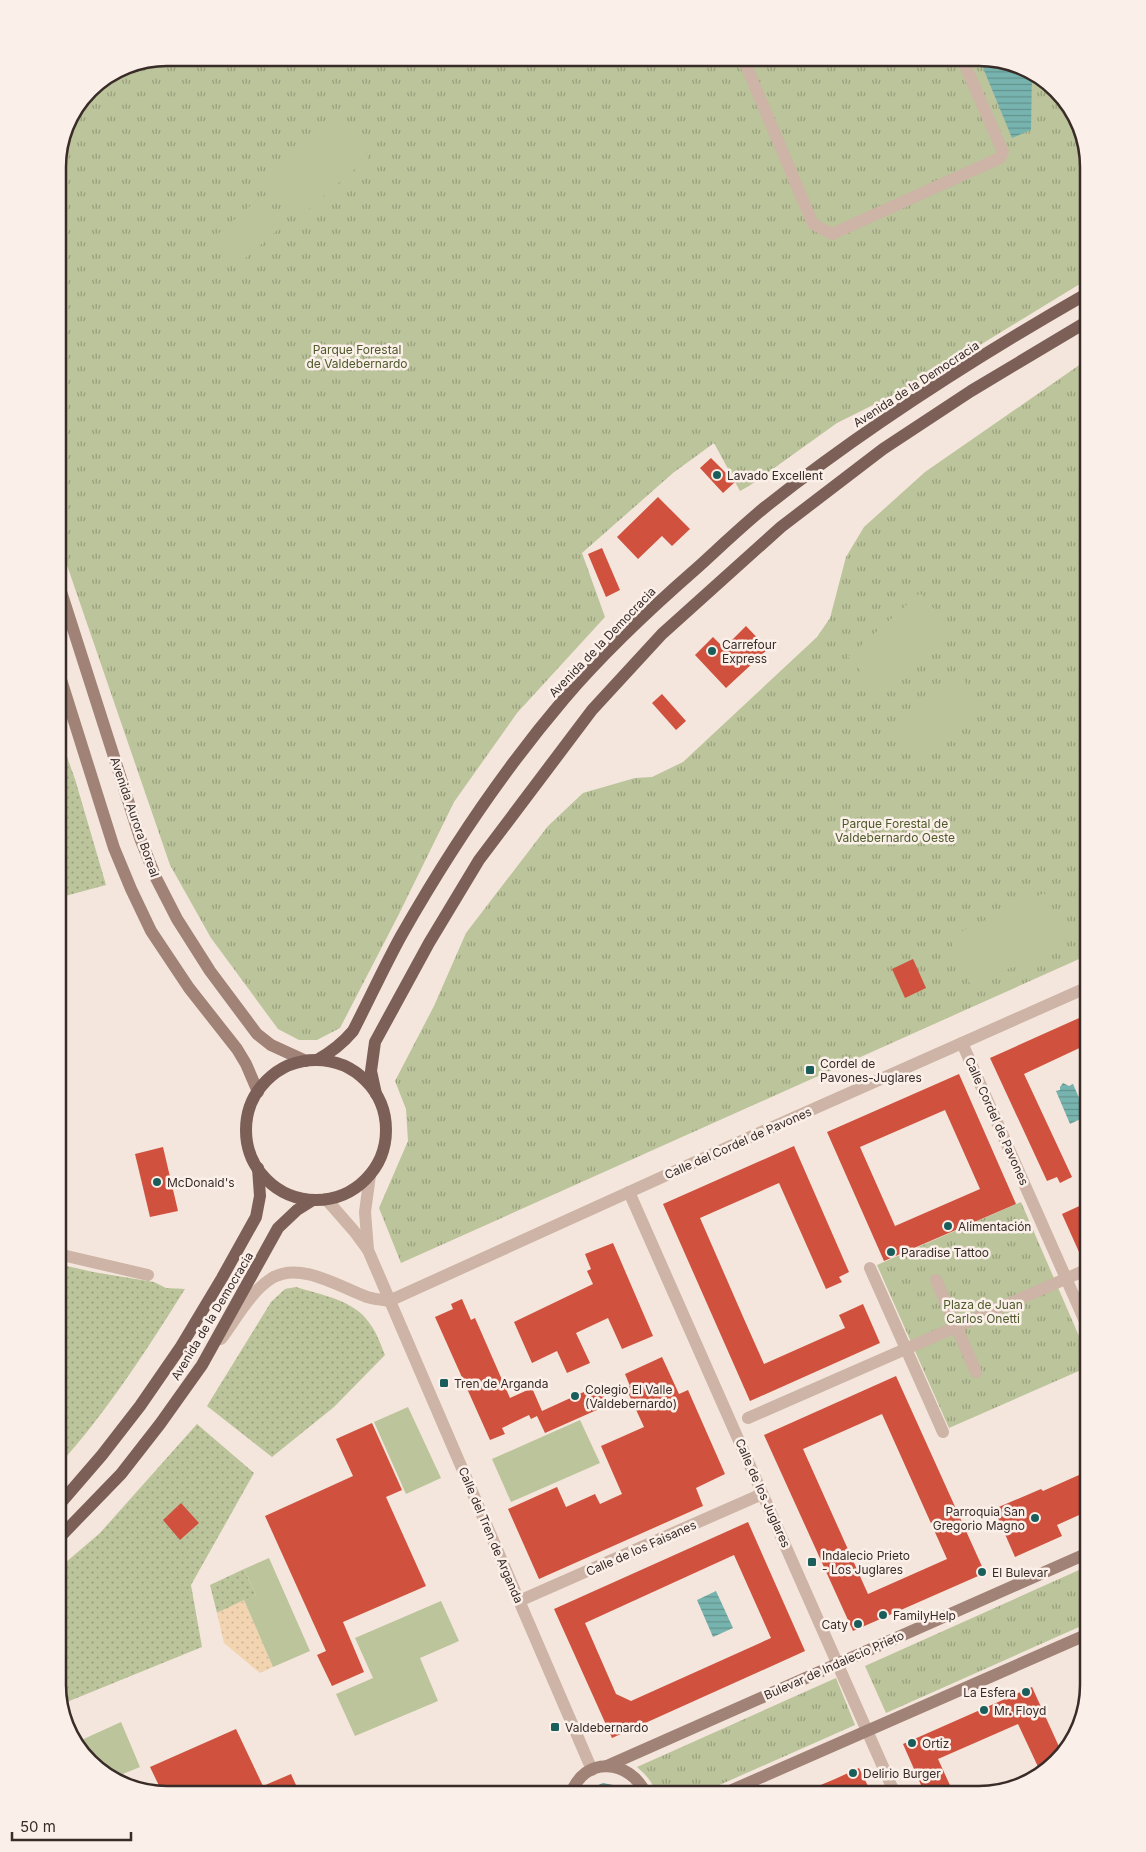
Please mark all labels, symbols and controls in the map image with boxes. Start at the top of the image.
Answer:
street label: Avenida de la Democracia [850,338,982,430]
park label: Parque Forestal de Valdebernardo [306,342,408,371]
place label: Lavado Excellent [727,468,823,483]
marker: Lavado Excellent [711,469,723,481]
street label: Avenida de la Democracia [545,584,659,700]
place label: Carrefour Express [722,637,777,666]
marker: Carrefour Express [706,645,718,657]
street label: Avenida Aurora Boreal [107,755,163,879]
park label: Parque Forestal de Valdebernardo Oeste [835,816,955,845]
street label: Calle Cordel de Pavones [962,1055,1032,1187]
place label: Cordel de Pavones-Juglares [820,1056,922,1085]
marker: Cordel de Pavones-Juglares [804,1064,816,1076]
street label: Calle del Cordel de Pavones [662,1104,814,1182]
place label: McDonald's [167,1175,235,1190]
marker: McDonald's [151,1176,163,1188]
place label: Alimentación [958,1219,1031,1234]
marker: Alimentación [942,1220,954,1232]
place label: Paradise Tattoo [901,1245,989,1260]
marker: Paradise Tattoo [885,1246,897,1258]
street label: Avenida de la Democracia [168,1249,256,1383]
park label: Plaza de Juan Carlos Onetti [943,1297,1023,1326]
place label: Tren de Arganda [454,1376,548,1391]
marker: Tren de Arganda [438,1377,450,1389]
place label: Colegio El Valle (Valdebernardo) [585,1382,677,1411]
marker: Colegio El Valle (Valdebernardo) [569,1390,581,1402]
street label: Calle de los Juglares [732,1436,794,1550]
street label: Calle del Tren de Arganda [455,1465,527,1605]
place label: Parroquia San Gregorio Magno [933,1504,1025,1533]
marker: Parroquia San Gregorio Magno [1029,1512,1041,1524]
street label: Calle de los Faisanes [584,1517,698,1579]
place label: Indalecio Prieto - Los Juglares [822,1548,910,1577]
marker: Indalecio Prieto - Los Juglares [806,1556,818,1568]
place label: El Bulevar [992,1565,1049,1580]
marker: El Bulevar [976,1566,988,1578]
place label: FamilyHelp [893,1608,956,1623]
marker: FamilyHelp [877,1609,889,1621]
place label: Caty [822,1617,848,1632]
marker: Caty [852,1618,864,1630]
street label: Bulevar de Indalecio Prieto [762,1627,906,1703]
place label: La Esfera [963,1685,1016,1700]
marker: La Esfera [1020,1686,1032,1698]
place label: Mr. Floyd [994,1703,1046,1718]
marker: Mr. Floyd [978,1704,990,1716]
place label: Valdebernardo [565,1720,648,1735]
marker: Valdebernardo [549,1721,561,1733]
place label: Ortiz [922,1736,949,1751]
marker: Ortiz [906,1737,918,1749]
place label: Delirio Burger [863,1766,941,1781]
marker: Delirio Burger [847,1767,859,1779]
scale bar [12,1810,131,1842]
text: 50 m [20,1817,56,1836]

